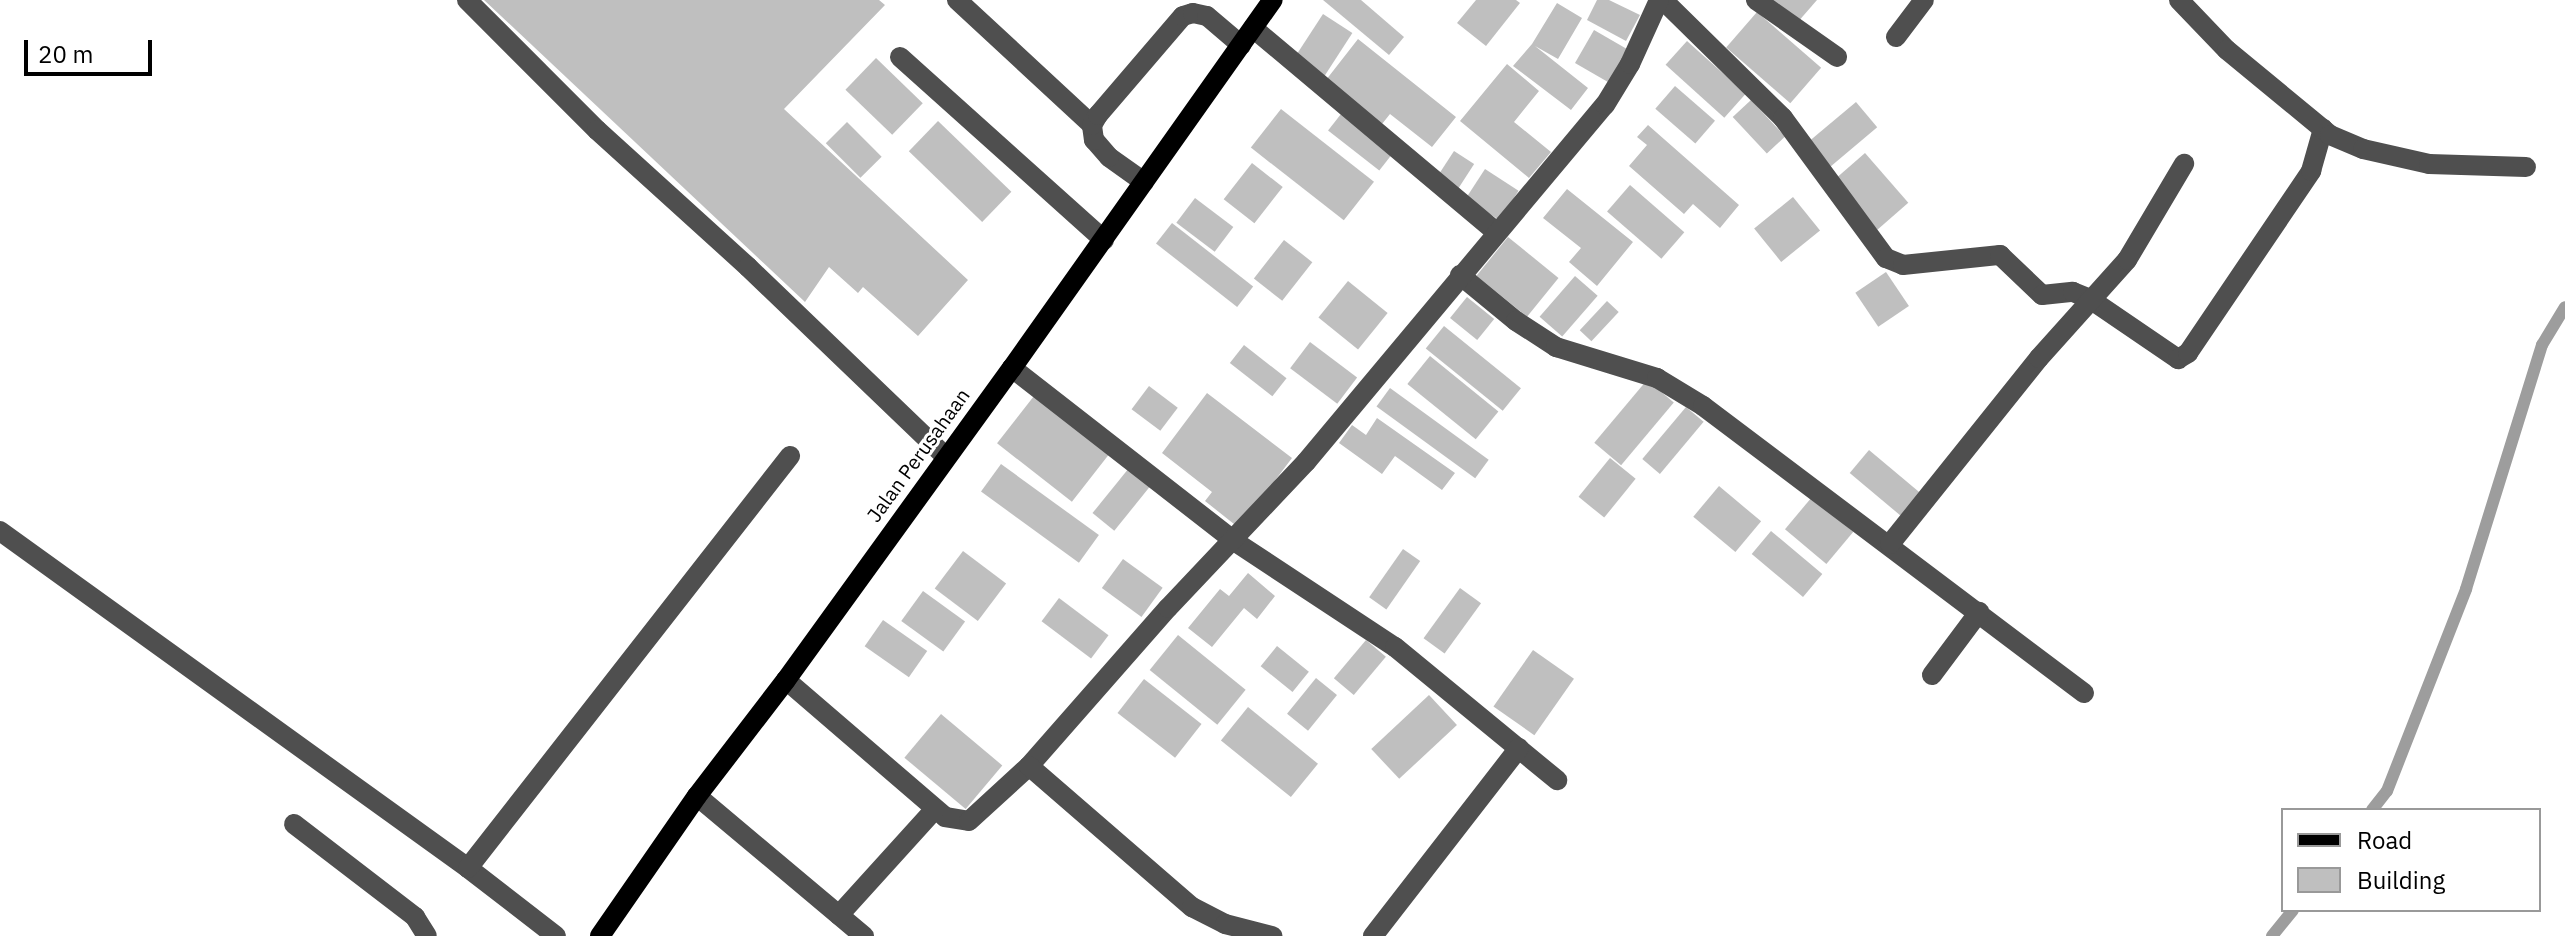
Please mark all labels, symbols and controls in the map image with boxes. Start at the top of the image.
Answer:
scale bar [28,24,156,74]
text: 20 m [38,38,93,70]
street label: Jalan Perusahaan [862,384,974,526]
legend [2281,808,2541,912]
text: Road [2357,824,2412,856]
text: Building [2357,864,2445,896]

